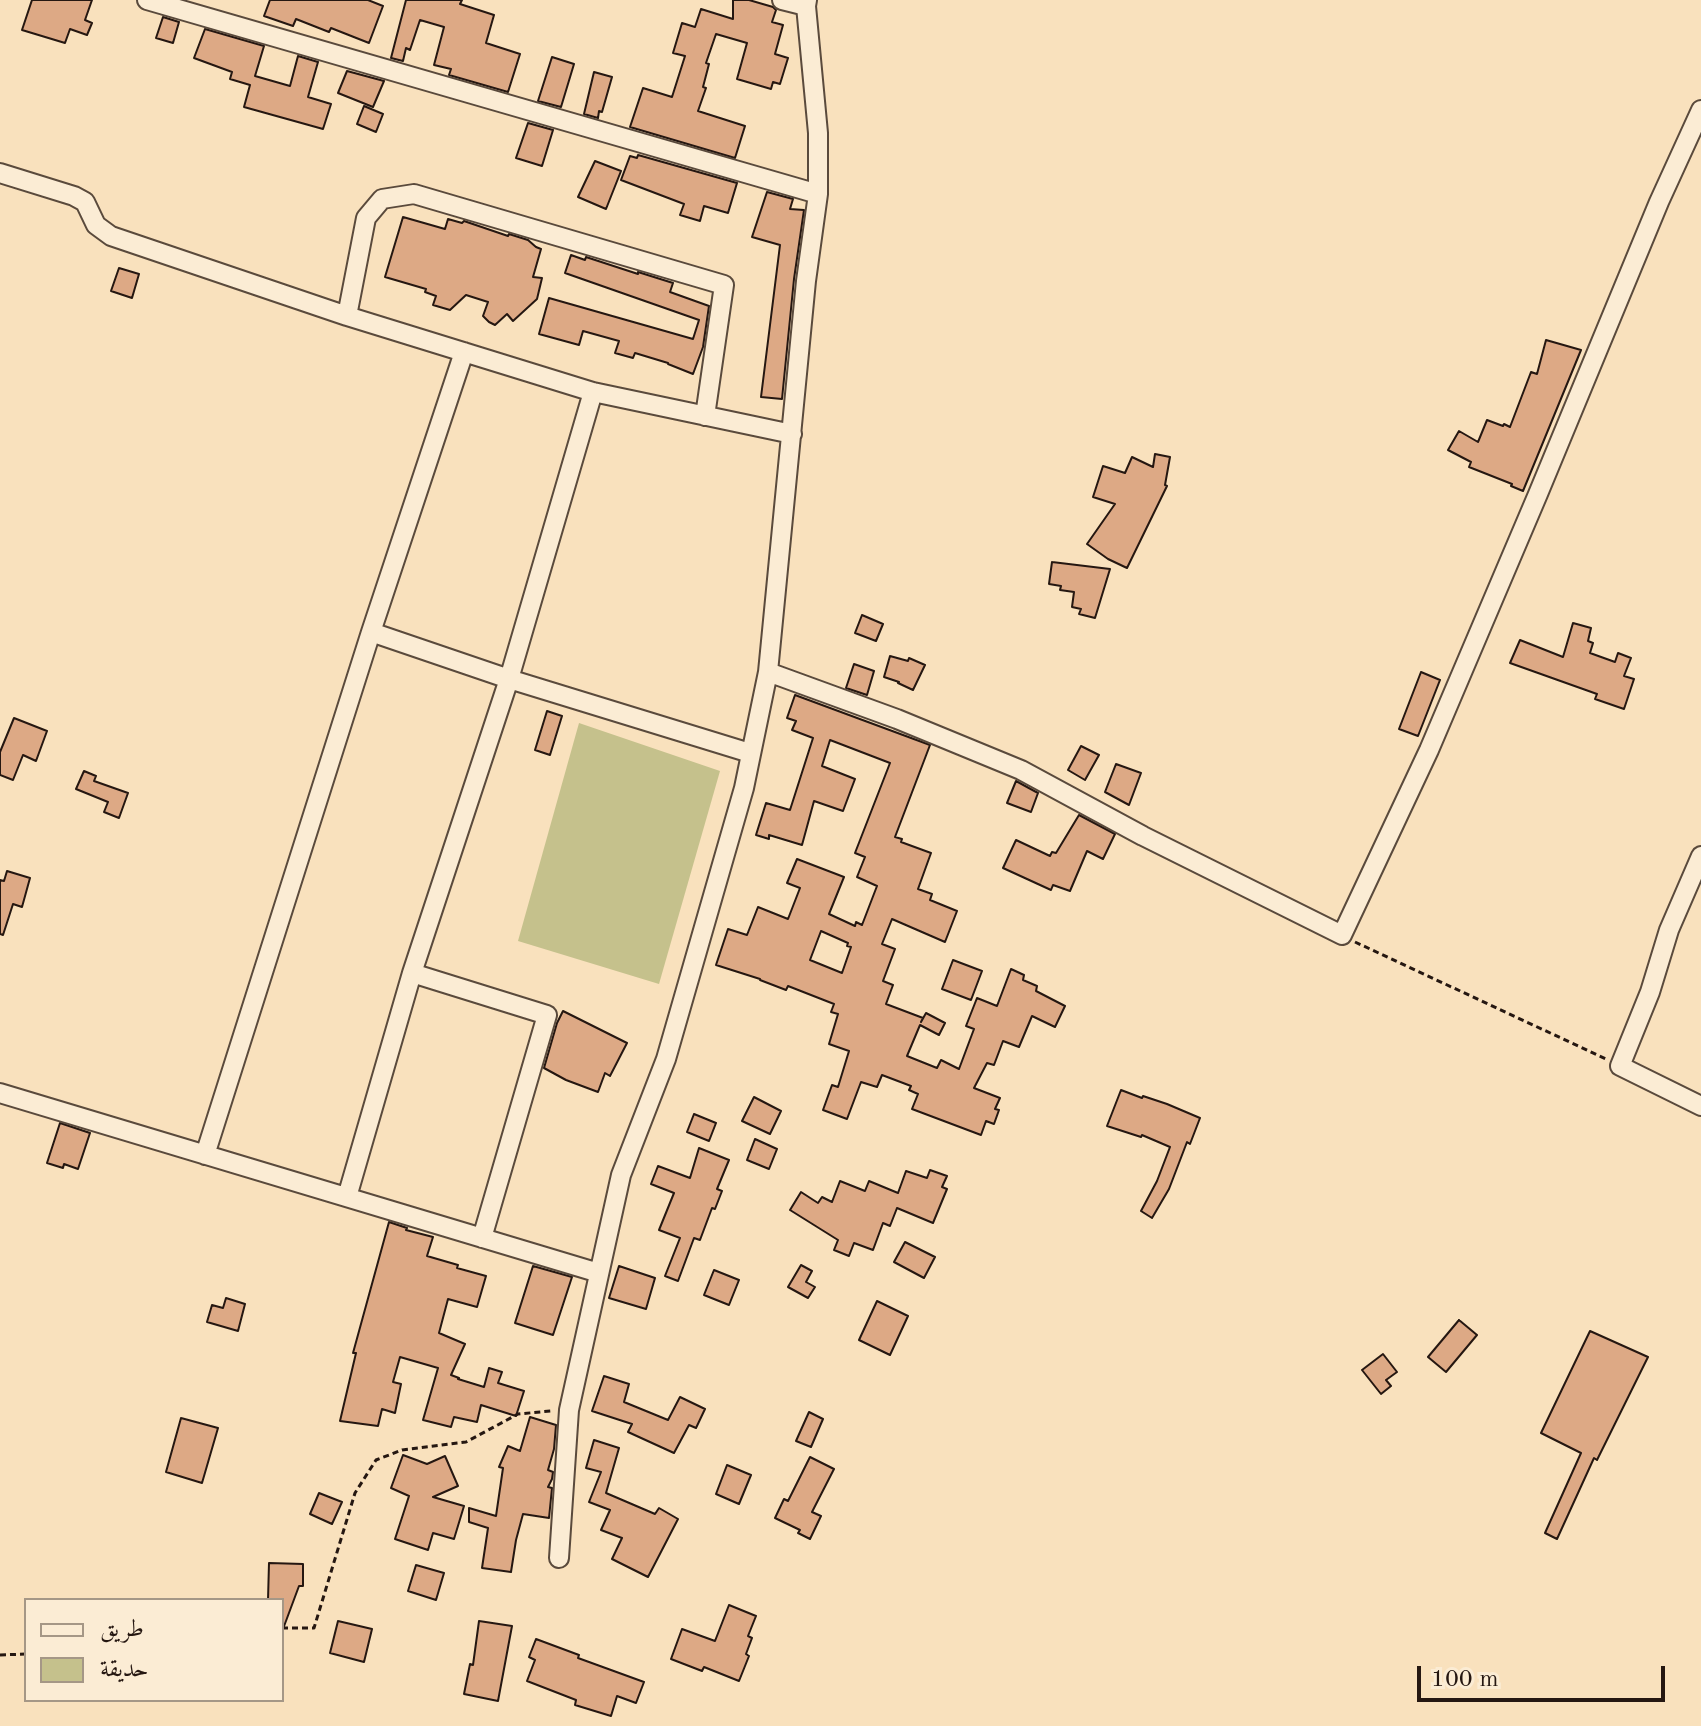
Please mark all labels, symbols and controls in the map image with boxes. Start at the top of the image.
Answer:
legend [24,1598,284,1702]
text: طريق [100,1618,144,1642]
scale bar [1421,1650,1669,1700]
text: حديقة [100,1658,149,1682]
text: 100 m [1431,1668,1499,1692]

